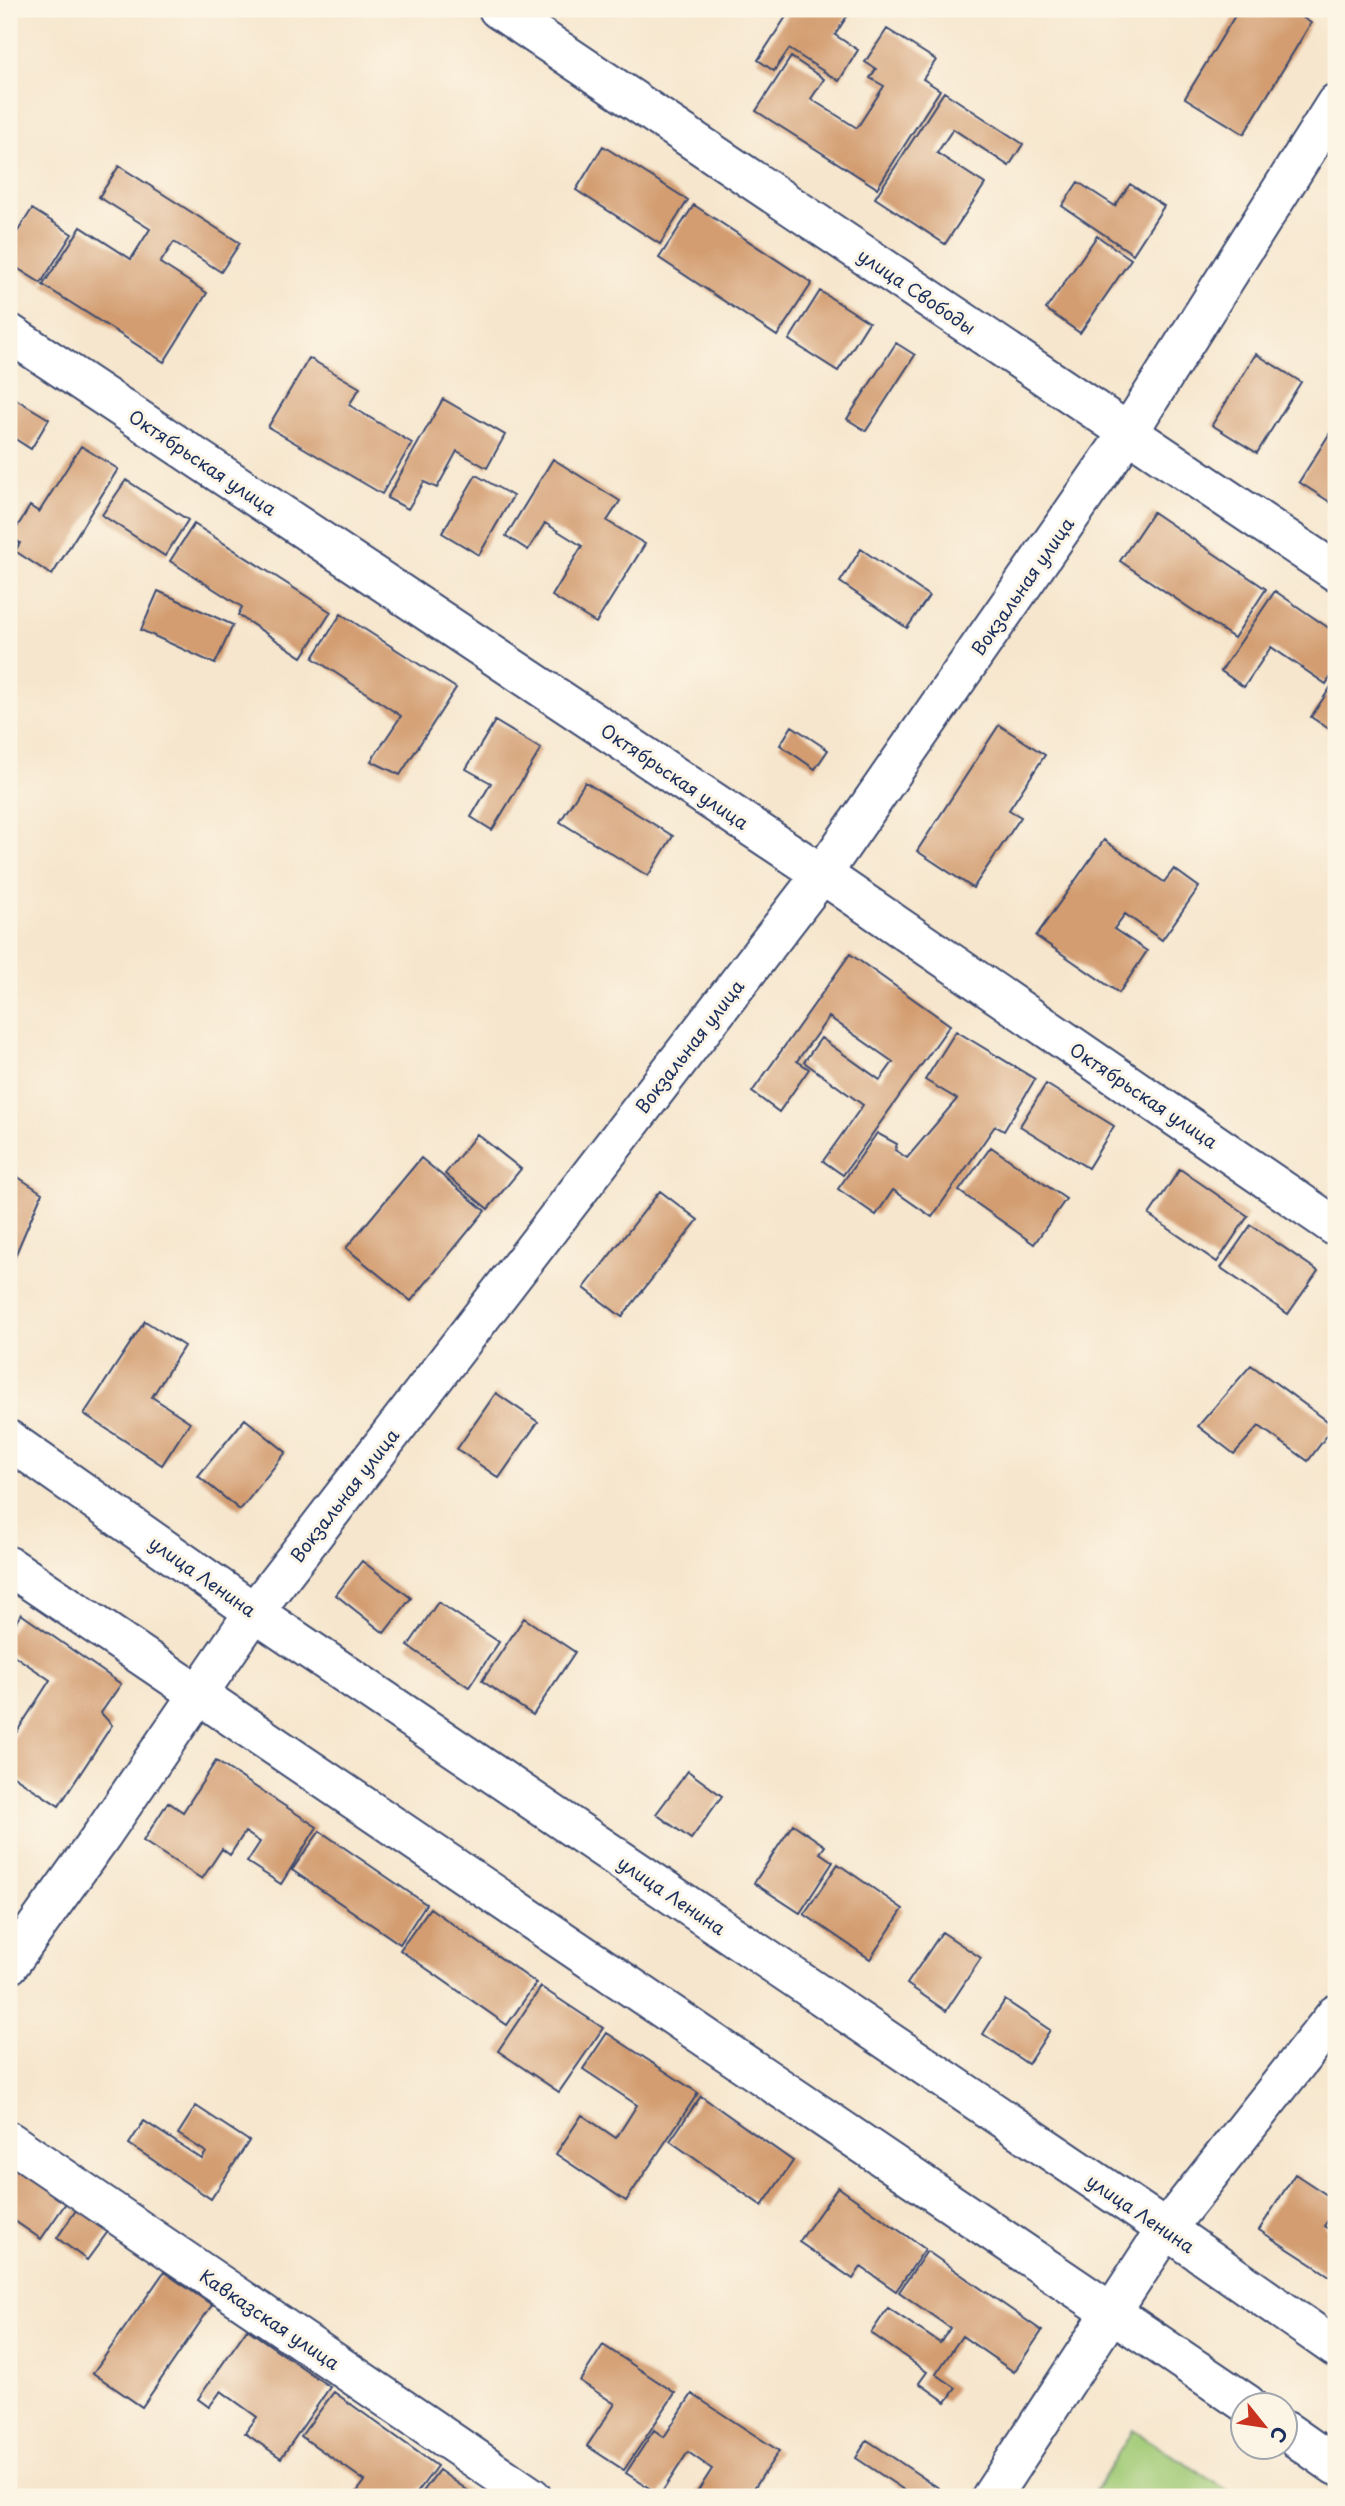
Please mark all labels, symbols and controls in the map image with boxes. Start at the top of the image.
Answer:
street label: улица Свободы [853,241,981,341]
street label: Октябрьская улица [124,402,283,522]
street label: Вокзальная улица [964,511,1080,661]
street label: Октябрьская улица [596,716,755,836]
street label: Вокзальная улица [628,973,750,1119]
street label: Октябрьская улица [1065,1035,1224,1155]
street label: Вокзальная улица [283,1422,405,1568]
street label: улица Ленина [144,1529,262,1623]
street label: улица Ленина [613,1849,732,1941]
street label: улица Ленина [1082,2167,1201,2259]
street label: Кавказская улица [195,2262,346,2376]
north arrow [1230,2390,1300,2460]
text: С [1264,2422,1295,2448]

